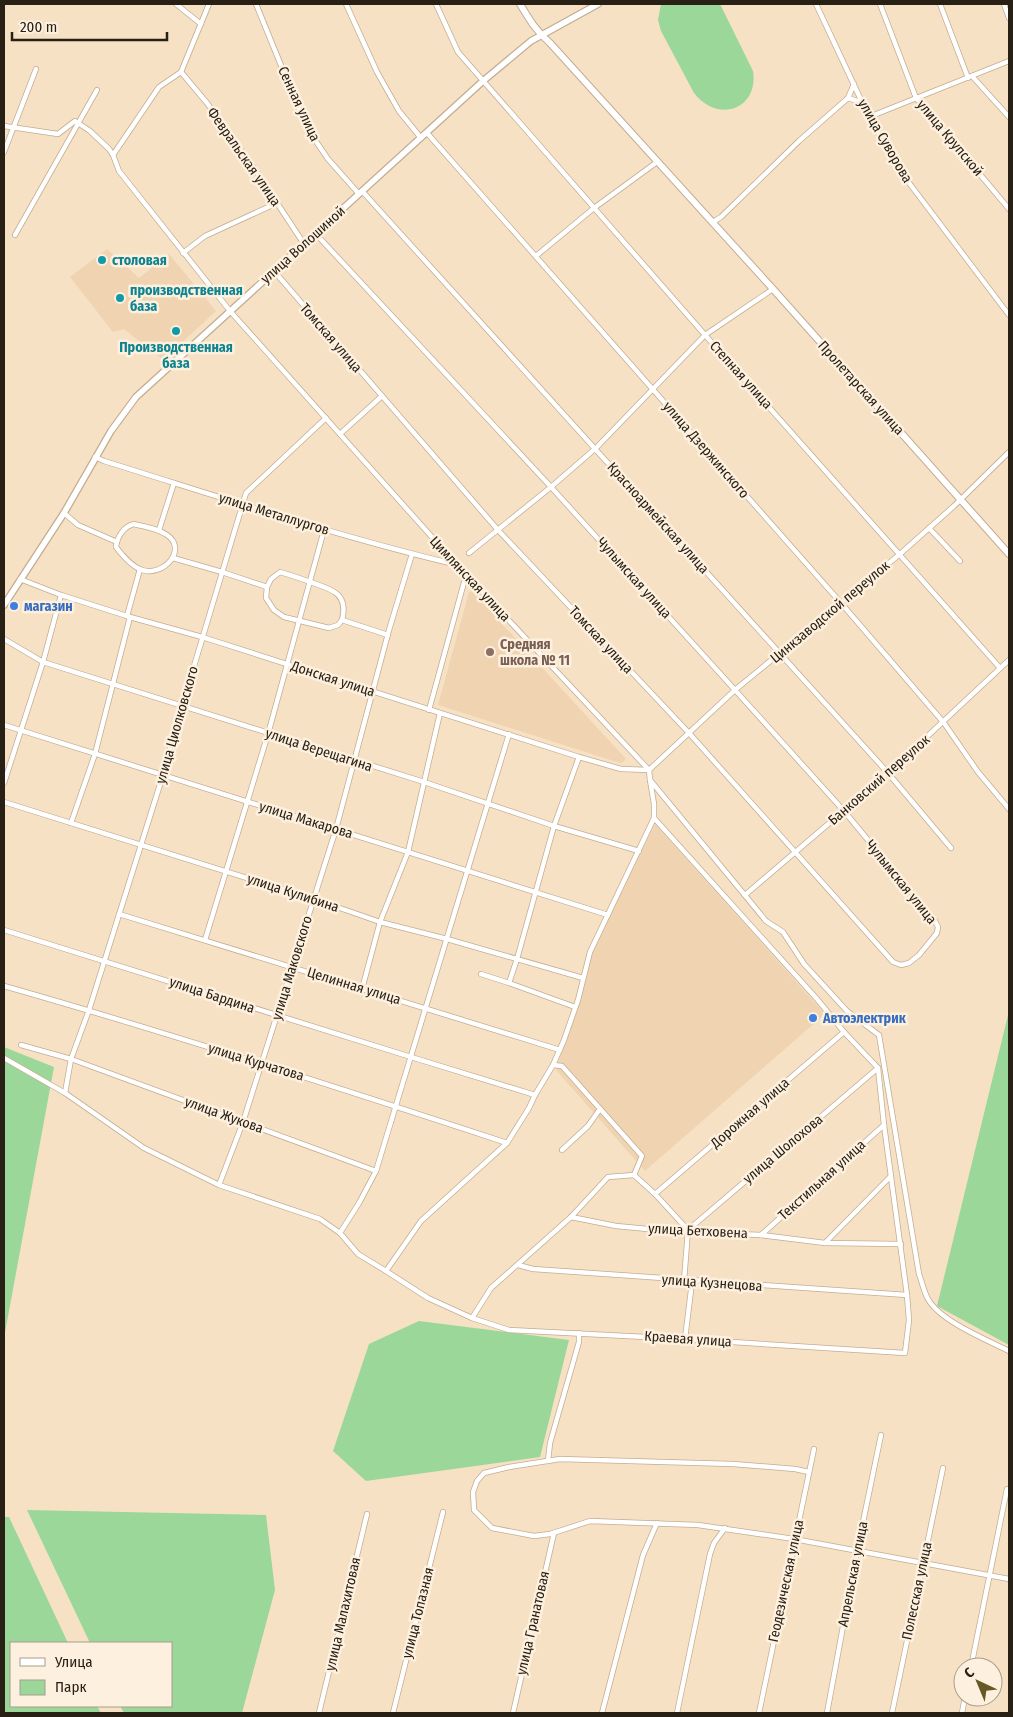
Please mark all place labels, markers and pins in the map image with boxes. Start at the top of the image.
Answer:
place label: столовая [112,252,167,269]
marker: столовая [96,254,108,266]
place label: производственная база [130,282,243,315]
marker: производственная база [114,292,126,304]
marker: Производственная база [170,325,182,337]
place label: Производственная база [119,339,233,372]
place label: магазин [24,598,73,615]
marker: магазин [8,600,20,612]
place label: Средняя школа № 11 [500,636,570,669]
marker: Средняя школа № 11 [484,646,496,658]
place label: Автоэлектрик [822,1010,907,1027]
marker: Автоэлектрик [807,1012,819,1024]

